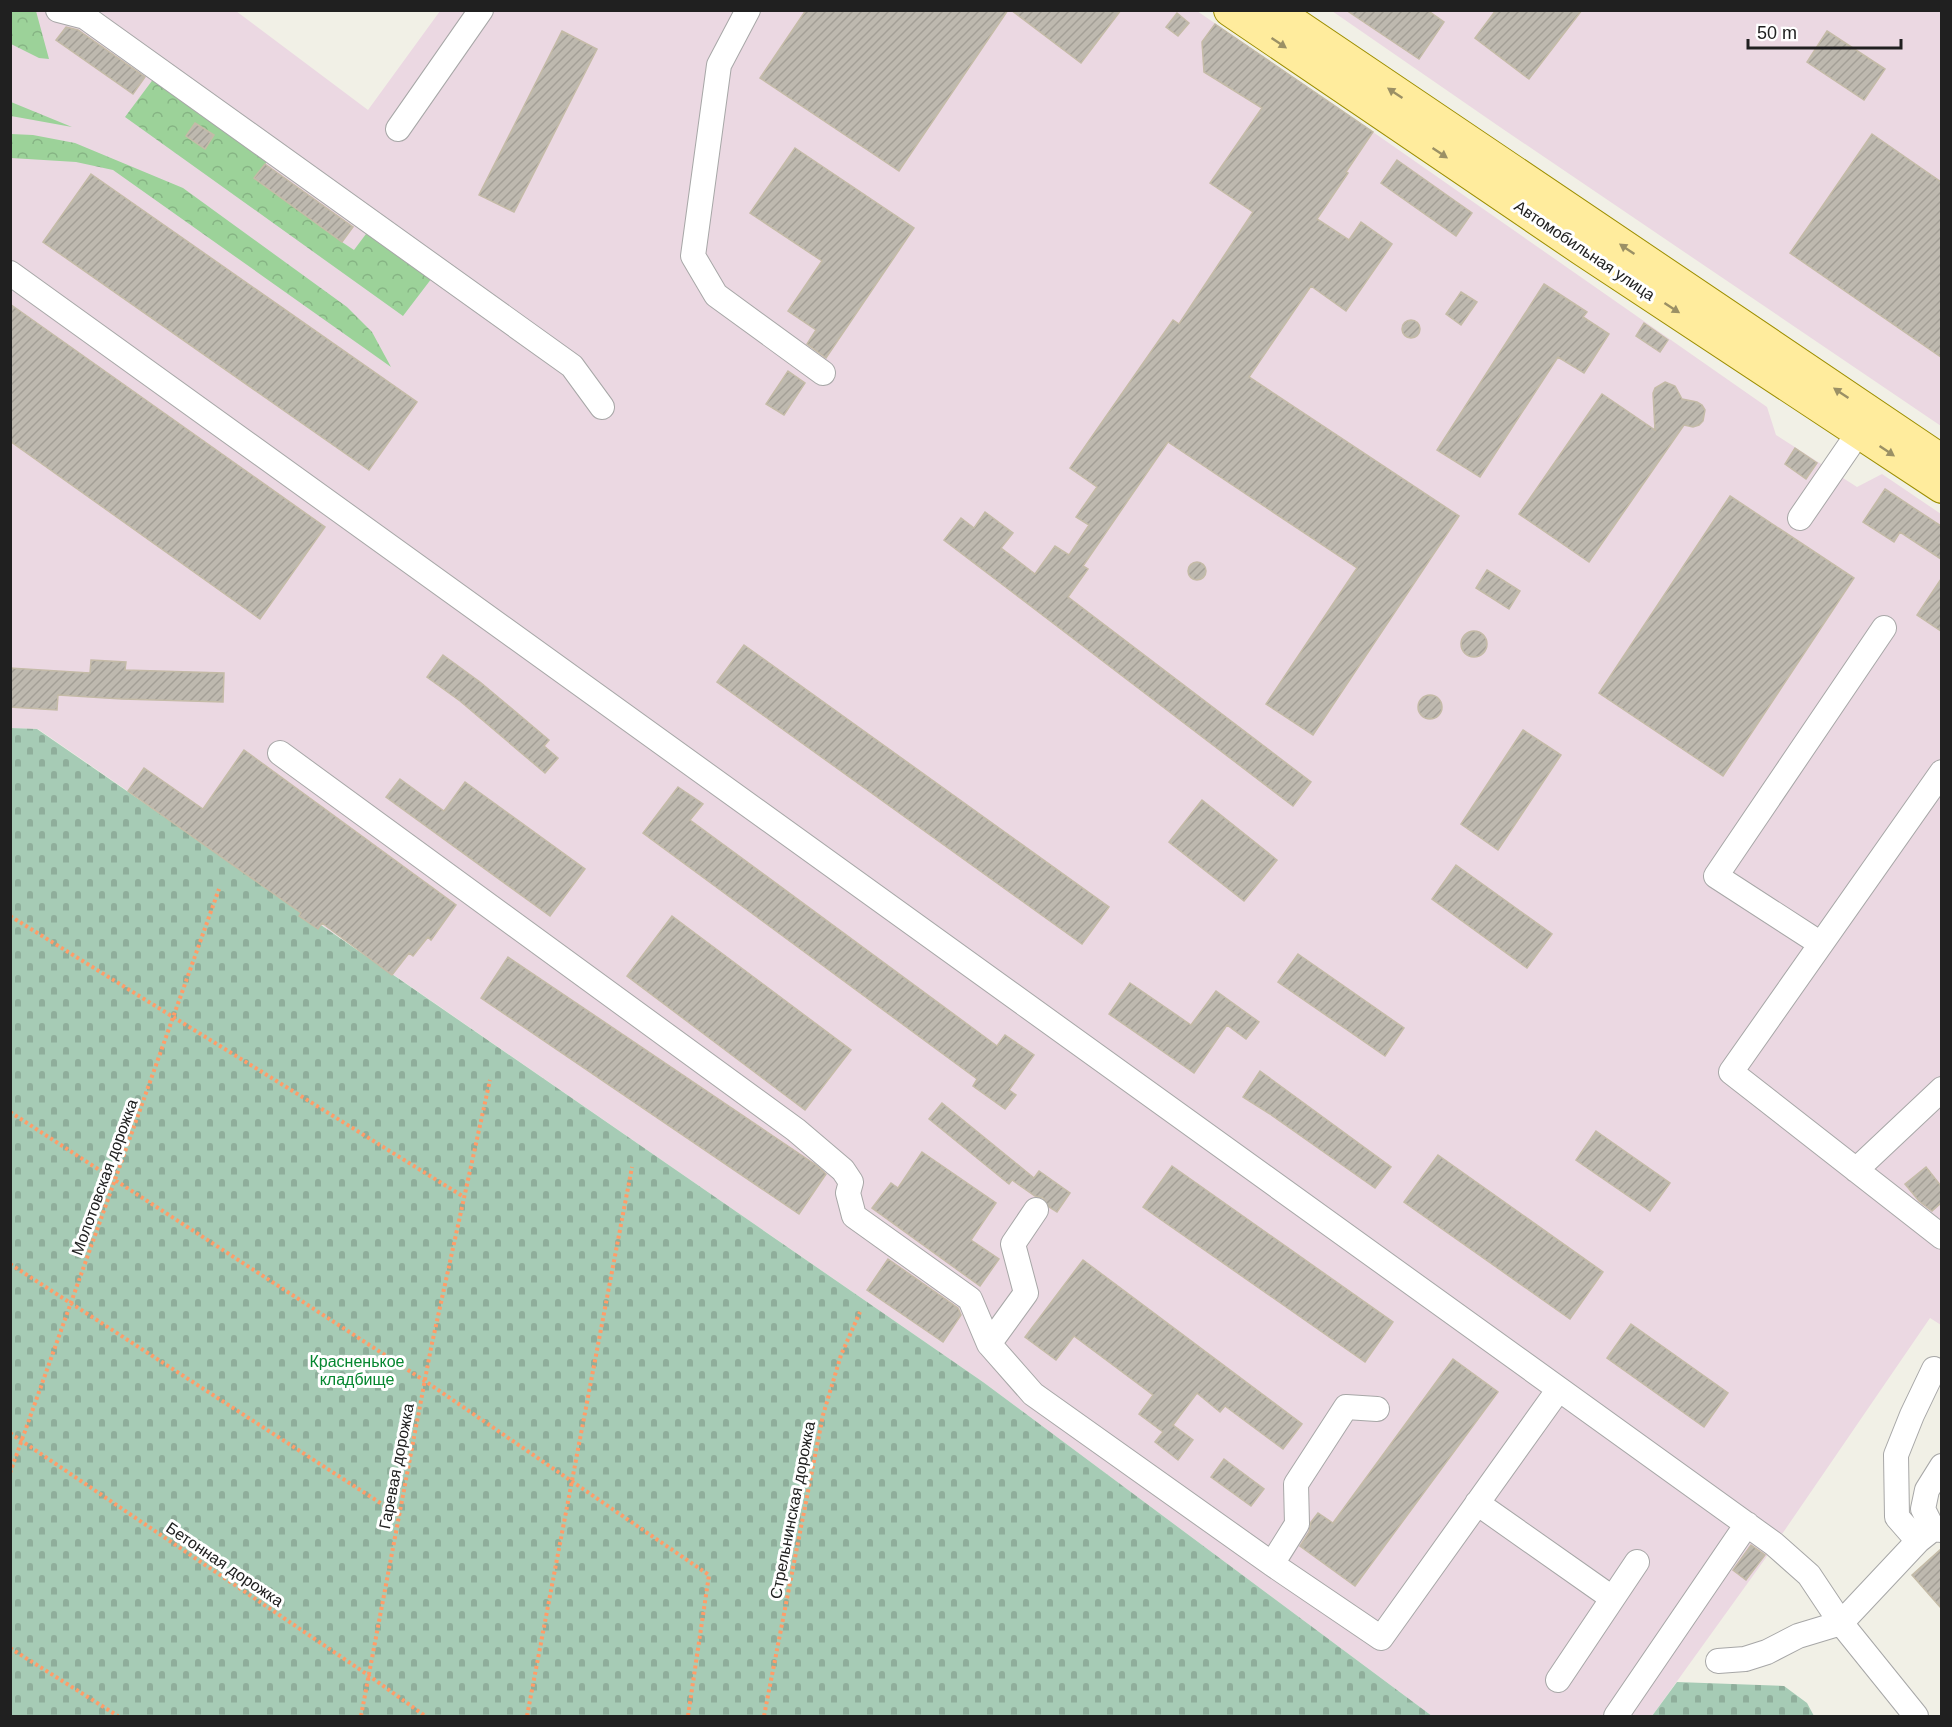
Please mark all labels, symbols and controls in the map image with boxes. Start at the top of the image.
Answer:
scale bar [1748,12,1901,50]
text: 50 m [1757,23,1797,43]
one-way arrow [1270,37,1286,49]
one-way arrow [1388,87,1404,99]
one-way arrow [1432,147,1448,158]
street label: Автомобильная улица [1511,197,1658,304]
one-way arrow [1619,243,1635,255]
one-way arrow [1663,303,1680,314]
one-way arrow [1833,387,1849,399]
one-way arrow [1878,445,1894,457]
street label: Молотовская дорожка [68,1097,141,1257]
park label: Красненькое кладбище [310,1353,405,1388]
street label: Гаревая дорожка [376,1402,417,1530]
street label: Стрельнинская дорожка [767,1420,818,1600]
street label: Бетонная дорожка [163,1519,287,1610]

